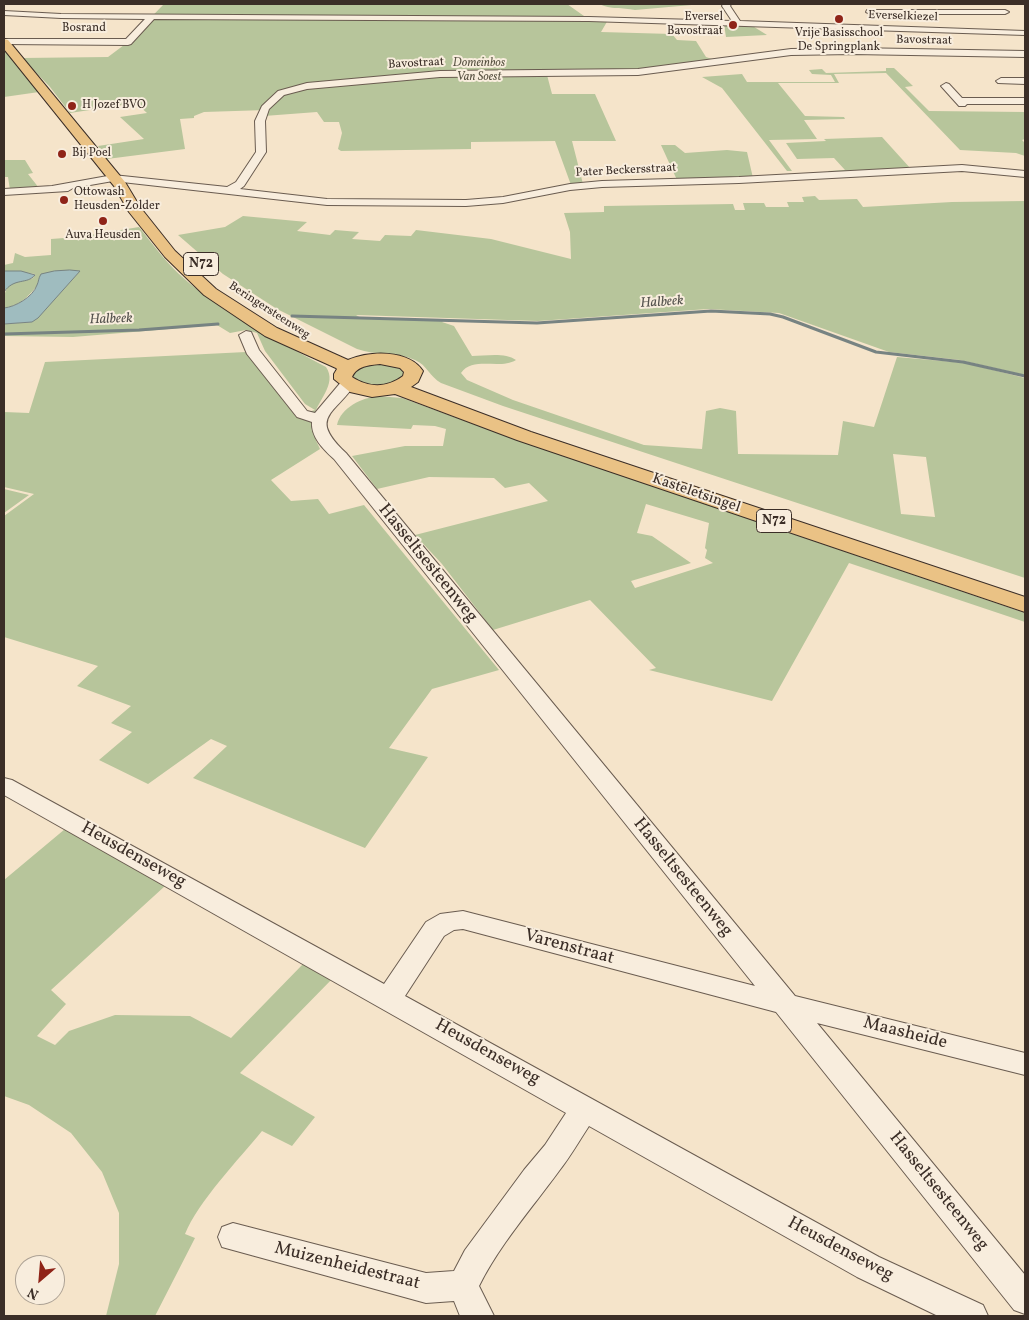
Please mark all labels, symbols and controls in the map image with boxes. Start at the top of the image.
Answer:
street label: Everselkiezel [868,9,938,25]
place label: Eversel Bavostraat [667,11,723,39]
marker: Vrije Basisschool De Springplank [833,13,845,25]
marker: Eversel Bavostraat [727,19,739,31]
street label: Bosrand [62,22,106,36]
place label: Vrije Basisschool De Springplank [795,27,883,55]
street label: Bavostraat [896,33,952,49]
street label: Bavostraat [388,55,444,73]
park label: Domeinbos Van Soest [453,57,505,85]
place label: H Jozef BVO [82,99,146,113]
marker: H Jozef BVO [66,100,78,112]
place label: Bij Poel [72,147,111,161]
marker: Bij Poel [56,148,68,160]
street label: Pater Beckersstraat [575,161,677,181]
place label: Ottowash Heusden-Zolder [74,186,160,214]
marker: Ottowash Heusden-Zolder [58,194,70,206]
marker: Auva Heusden [97,215,109,227]
place label: Auva Heusden [65,229,141,243]
road number: N72 [184,252,218,276]
street label: Beringersteenweg [226,279,312,343]
water label: Halbeek [640,293,684,313]
water label: Halbeek [89,311,133,329]
street label: Kasteletsingel [649,470,743,518]
street label: Hasseltsesteenweg [372,500,482,628]
road number: N72 [756,510,792,532]
street label: Hasseltsesteenweg [627,814,737,942]
street label: Heusdenseweg [77,818,189,894]
street label: Varenstraat [522,926,616,970]
street label: Maasheide [861,1013,949,1055]
street label: Heusdenseweg [431,1015,543,1091]
street label: Hasseltsesteenweg [883,1128,993,1256]
street label: Heusdenseweg [783,1213,897,1287]
street label: Muizenheidestraat [272,1238,422,1296]
north arrow [15,1255,65,1305]
text: N [25,1282,42,1304]

